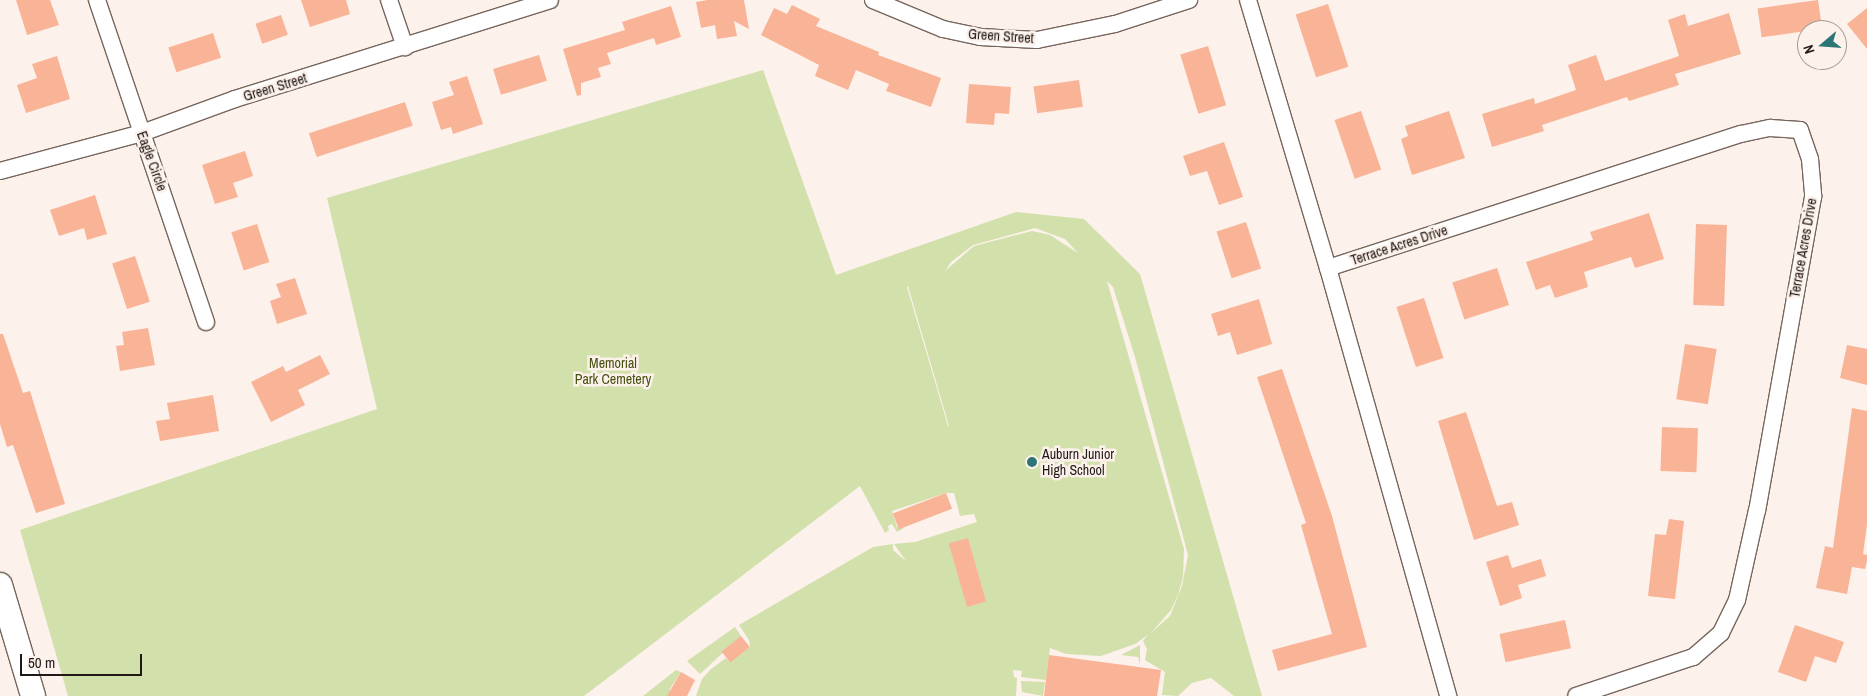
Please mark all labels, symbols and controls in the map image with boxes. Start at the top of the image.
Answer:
north arrow [1797,20,1847,70]
street label: Green Street [968,25,1034,47]
text: N [1799,43,1819,56]
street label: Green Street [241,69,309,105]
street label: Eagle Circle [133,129,171,193]
street label: Terrace Acres Drive [1786,197,1820,299]
street label: Terrace Acres Drive [1348,221,1450,269]
park label: Memorial Park Cemetery [575,355,651,388]
place label: Auburn Junior High School [1042,446,1114,478]
marker: Auburn Junior High School [1026,456,1038,468]
scale bar [22,644,145,676]
text: 50 m [28,652,55,673]

